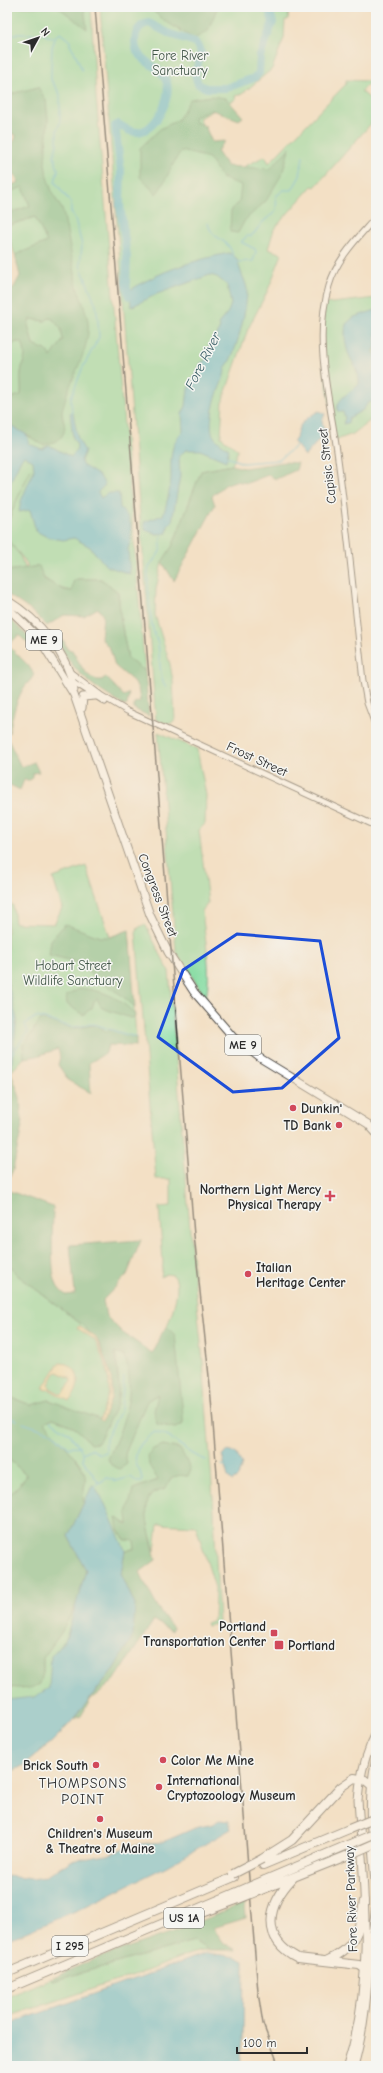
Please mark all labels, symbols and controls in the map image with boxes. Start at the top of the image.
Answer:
north arrow [18,18,58,58]
text: N [38,25,53,39]
park label: Fore River Sanctuary [152,48,209,78]
water label: Fore River [181,328,225,393]
street label: Capisic Street [315,426,339,505]
road number: ME 9 [26,630,62,650]
street label: Frost Street [224,738,291,780]
street label: Congress Street [135,851,181,940]
park label: Hobart Street Wildlife Sanctuary [23,958,123,988]
road number: ME 9 [225,1035,261,1055]
place label: Dunkin' [301,1101,342,1116]
marker: Dunkin' [288,1103,298,1113]
place label: TD Bank [284,1118,332,1133]
marker: TD Bank [334,1120,344,1130]
place label: Northern Light Mercy Physical Therapy [200,1182,321,1212]
marker: Northern Light Mercy Physical Therapy [324,1190,336,1202]
place label: Italian Heritage Center [256,1260,346,1290]
marker: Italian Heritage Center [243,1269,253,1279]
place label: Portland Transportation Center [143,1619,267,1649]
marker: Portland Transportation Center [269,1628,279,1638]
place label: Portland [288,1638,335,1653]
marker: Portland [273,1639,285,1651]
place label: Color Me Mine [171,1753,254,1768]
marker: Color Me Mine [158,1755,168,1765]
place label: Brick South [23,1758,88,1773]
marker: Brick South [91,1760,101,1770]
place label: International Cryptozoology Museum [167,1773,296,1803]
district label: THOMPSONS POINT [39,1775,127,1808]
marker: International Cryptozoology Museum [154,1782,164,1792]
marker: Children's Museum & Theatre of Maine [95,1814,105,1824]
place label: Children's Museum & Theatre of Maine [46,1826,155,1856]
street label: Fore River Parkway [342,1845,360,1952]
road number: US 1A [164,1908,204,1928]
road number: I 295 [52,1936,88,1956]
scale bar [237,2029,307,2055]
text: 100 m [243,2036,276,2050]

